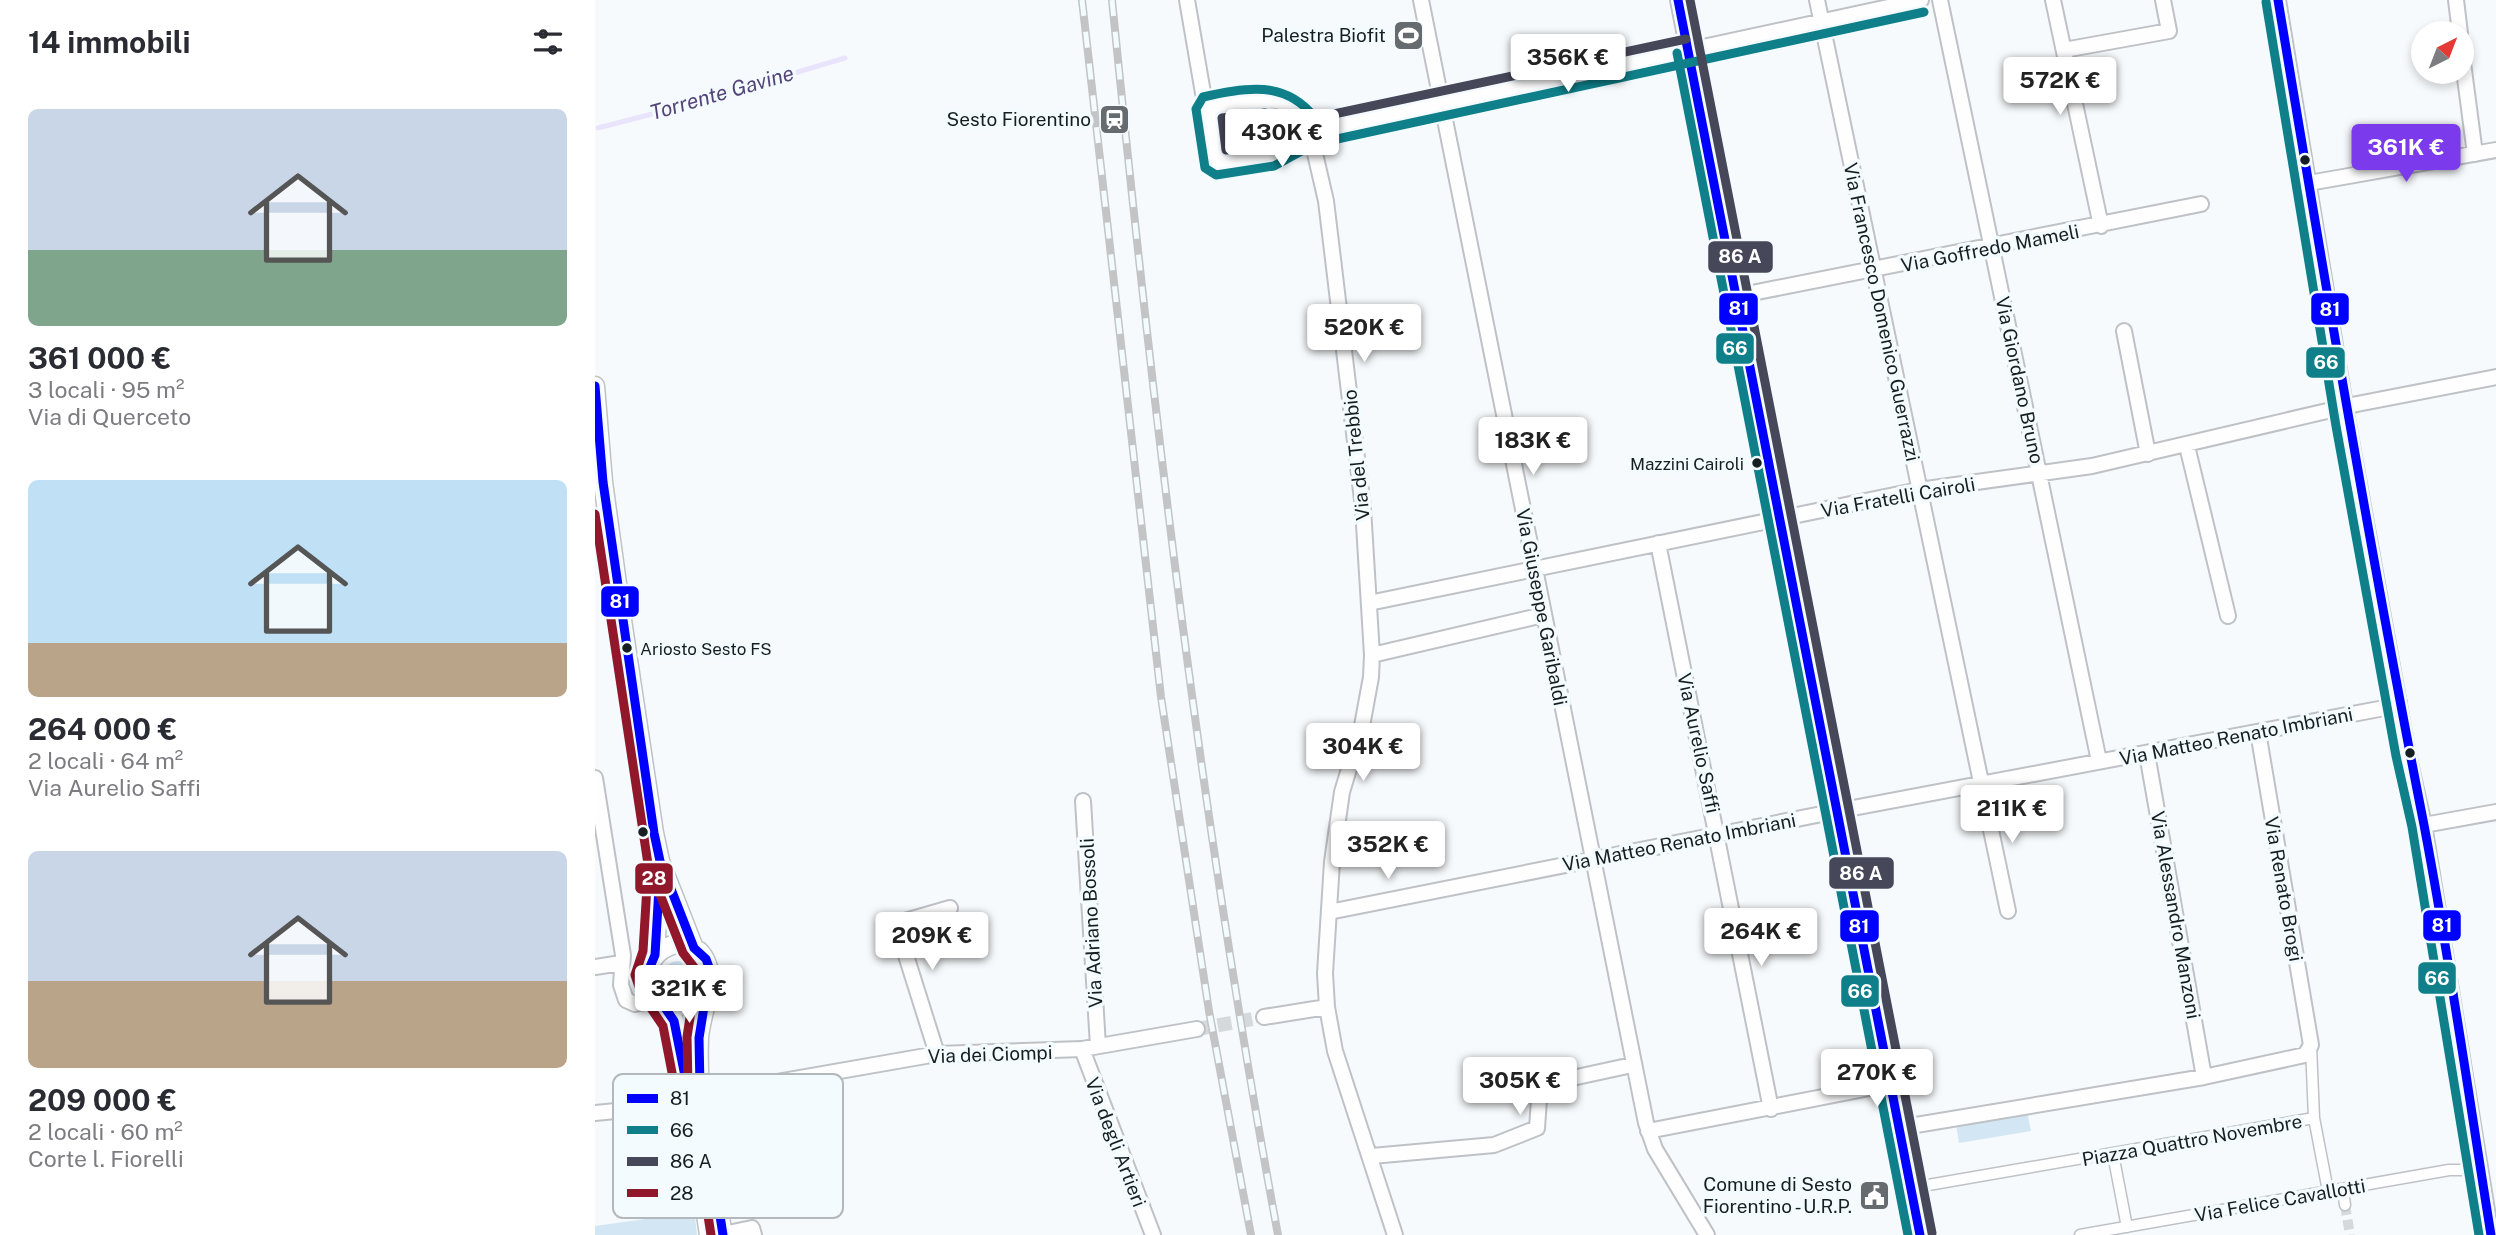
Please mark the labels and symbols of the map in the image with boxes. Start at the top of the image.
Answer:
sports icon: Palestra Biofit [1392,18,1426,52]
north arrow [2411,21,2475,84]
place label: Palestra Biofit [1261,24,1386,46]
pin: 356K € [1511,34,1625,94]
pin: 572K € [2003,58,2117,117]
water label: Torrente Gavine [647,60,797,125]
station icon: Sesto Fiorentino [1097,102,1131,136]
place label: Sesto Fiorentino [947,108,1091,130]
pin: 430K € [1225,110,1339,169]
pin: 361K € [2349,124,2463,184]
unlabelled marker [2298,153,2312,167]
street label: Via Francesco Domenico Guerrazzi [1840,161,1924,463]
street label: Via Goffredo Mameli [1899,220,2081,276]
line badge: 86 A [1707,240,1774,274]
text: 86 A [1718,245,1762,267]
line badge: 81 [1718,292,1759,326]
line badge: 81 [2310,292,2350,326]
street label: Via Giordano Bruno [1992,294,2048,466]
text: 81 [1729,297,1749,319]
text: 81 [2320,298,2340,320]
pin: 520K € [1307,304,1421,364]
line badge: 66 [1715,332,1755,365]
text: 66 [1722,337,1748,359]
line badge: 66 [2305,346,2346,379]
text: 66 [2313,351,2339,373]
street label: Via del Trebbio [1338,388,1374,522]
pin: 183K € [1476,418,1590,477]
place label: Mazzini Cairoli [1630,454,1744,474]
marker: Mazzini Cairoli [1750,456,1764,470]
street label: Via Fratelli Cairoli [1819,473,1977,521]
street label: Via Giuseppe Garibaldi [1512,507,1572,707]
line badge: 81 [600,585,640,618]
text: 81 [610,590,630,612]
place label: Ariosto Sesto FS [640,639,772,659]
marker: Ariosto Sesto FS [620,641,634,655]
street label: Via Aurelio Saffi [1673,671,1725,815]
street label: Via Matteo Renato Imbriani [2117,703,2355,769]
pin: 304K € [1306,724,1420,783]
unlabelled marker [2403,746,2417,760]
pin: 211K € [1955,786,2069,845]
street label: Via Matteo Renato Imbriani [1560,809,1798,875]
street label: Via Alessandro Manzoni [2147,809,2205,1021]
street label: Via Renato Brogi [2260,815,2308,963]
pin: 352K € [1331,822,1445,881]
unlabelled marker [636,825,650,839]
street label: Via Adriano Bossoli [1076,838,1106,1008]
line badge: 86 A [1828,856,1895,890]
line badge: 28 [634,862,674,895]
text: 86 A [1839,862,1883,884]
text: 28 [642,867,666,889]
pin: 264K € [1704,908,1818,968]
line badge: 81 [1839,909,1880,943]
line badge: 81 [2422,909,2462,942]
pin: 209K € [875,912,989,972]
text: 81 [2432,914,2452,936]
text: 81 [1849,915,1869,937]
line badge: 66 [2417,961,2457,995]
pin: 321K € [632,965,746,1025]
text: 66 [2424,967,2450,989]
line badge: 66 [1840,974,1880,1008]
text: 66 [1847,980,1873,1002]
street label: Via dei Ciompi [927,1041,1053,1067]
pin: 270K € [1820,1050,1934,1109]
pin: 305K € [1463,1058,1577,1117]
legend [613,1074,843,1218]
street label: Via degli Artieri [1081,1074,1151,1210]
text: 81 [670,1087,690,1109]
street label: Piazza Quattro Novembre [2080,1110,2304,1170]
text: 66 [670,1119,694,1141]
text: 86 A [670,1150,712,1172]
place label: Comune di Sesto Fiorentino - U.R.P. [1703,1173,1852,1217]
street label: Via Felice Cavallotti [2193,1174,2367,1226]
public building icon: Comune di Sesto Fiorentino - U.R.P. [1858,1178,1892,1212]
text: 28 [670,1182,694,1204]

